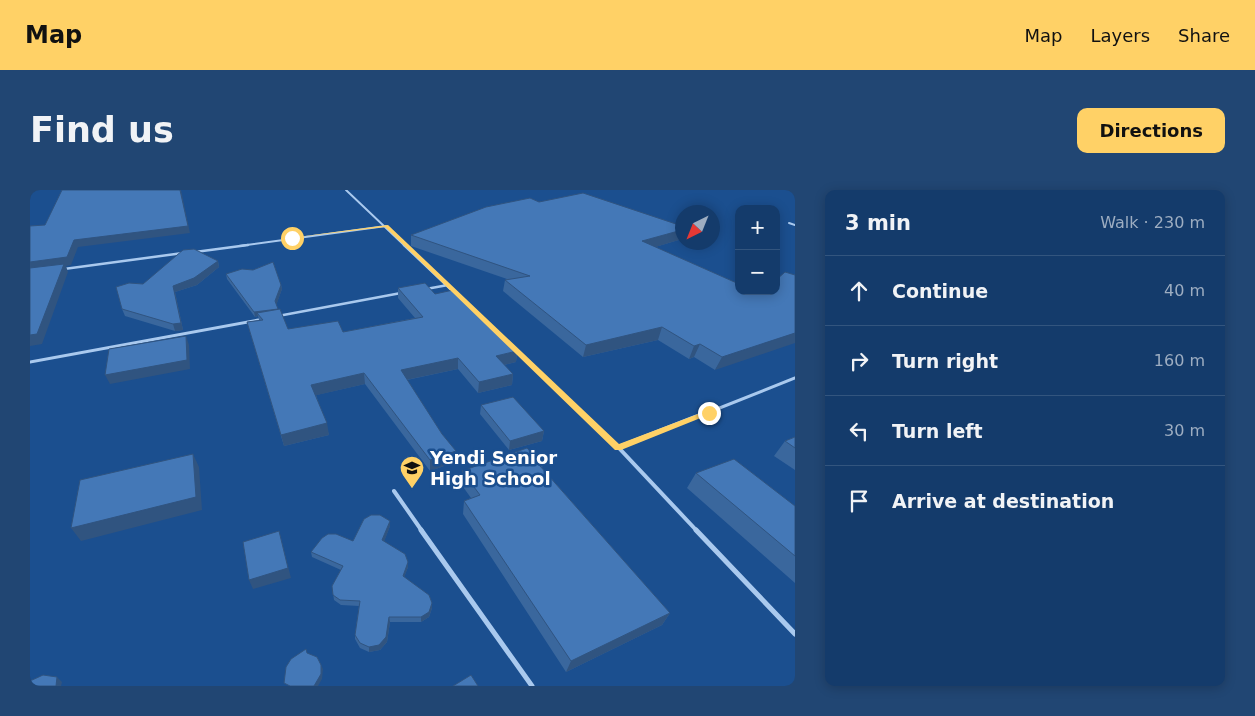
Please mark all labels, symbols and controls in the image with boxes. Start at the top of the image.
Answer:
text: Map [25,21,82,49]
text: Map [1024,25,1062,46]
text: Layers [1090,25,1150,46]
text: Share [1178,25,1230,46]
button: Directions [1077,108,1225,153]
text: Find us [30,110,174,150]
north arrow [675,205,720,250]
map controls [735,205,780,295]
button: + [735,205,780,250]
text: 3 min [845,211,911,235]
text: Walk · 230 m [1100,213,1205,232]
route start [281,227,304,250]
button: − [735,250,780,295]
icon: ahead [845,277,873,305]
text: Continue [892,280,988,302]
text: 40 m [1164,281,1205,300]
icon: right [845,347,873,375]
text: Turn right [892,350,998,372]
text: 160 m [1154,351,1205,370]
route end [698,402,721,425]
icon: left [845,417,873,445]
text: Turn left [892,420,983,442]
text: 30 m [1164,421,1205,440]
place label: Yendi Senior High School [429,447,557,489]
school or university icon: Yendi Senior High School [399,455,425,489]
icon: arrive [845,487,873,515]
text: Arrive at destination [892,490,1114,512]

